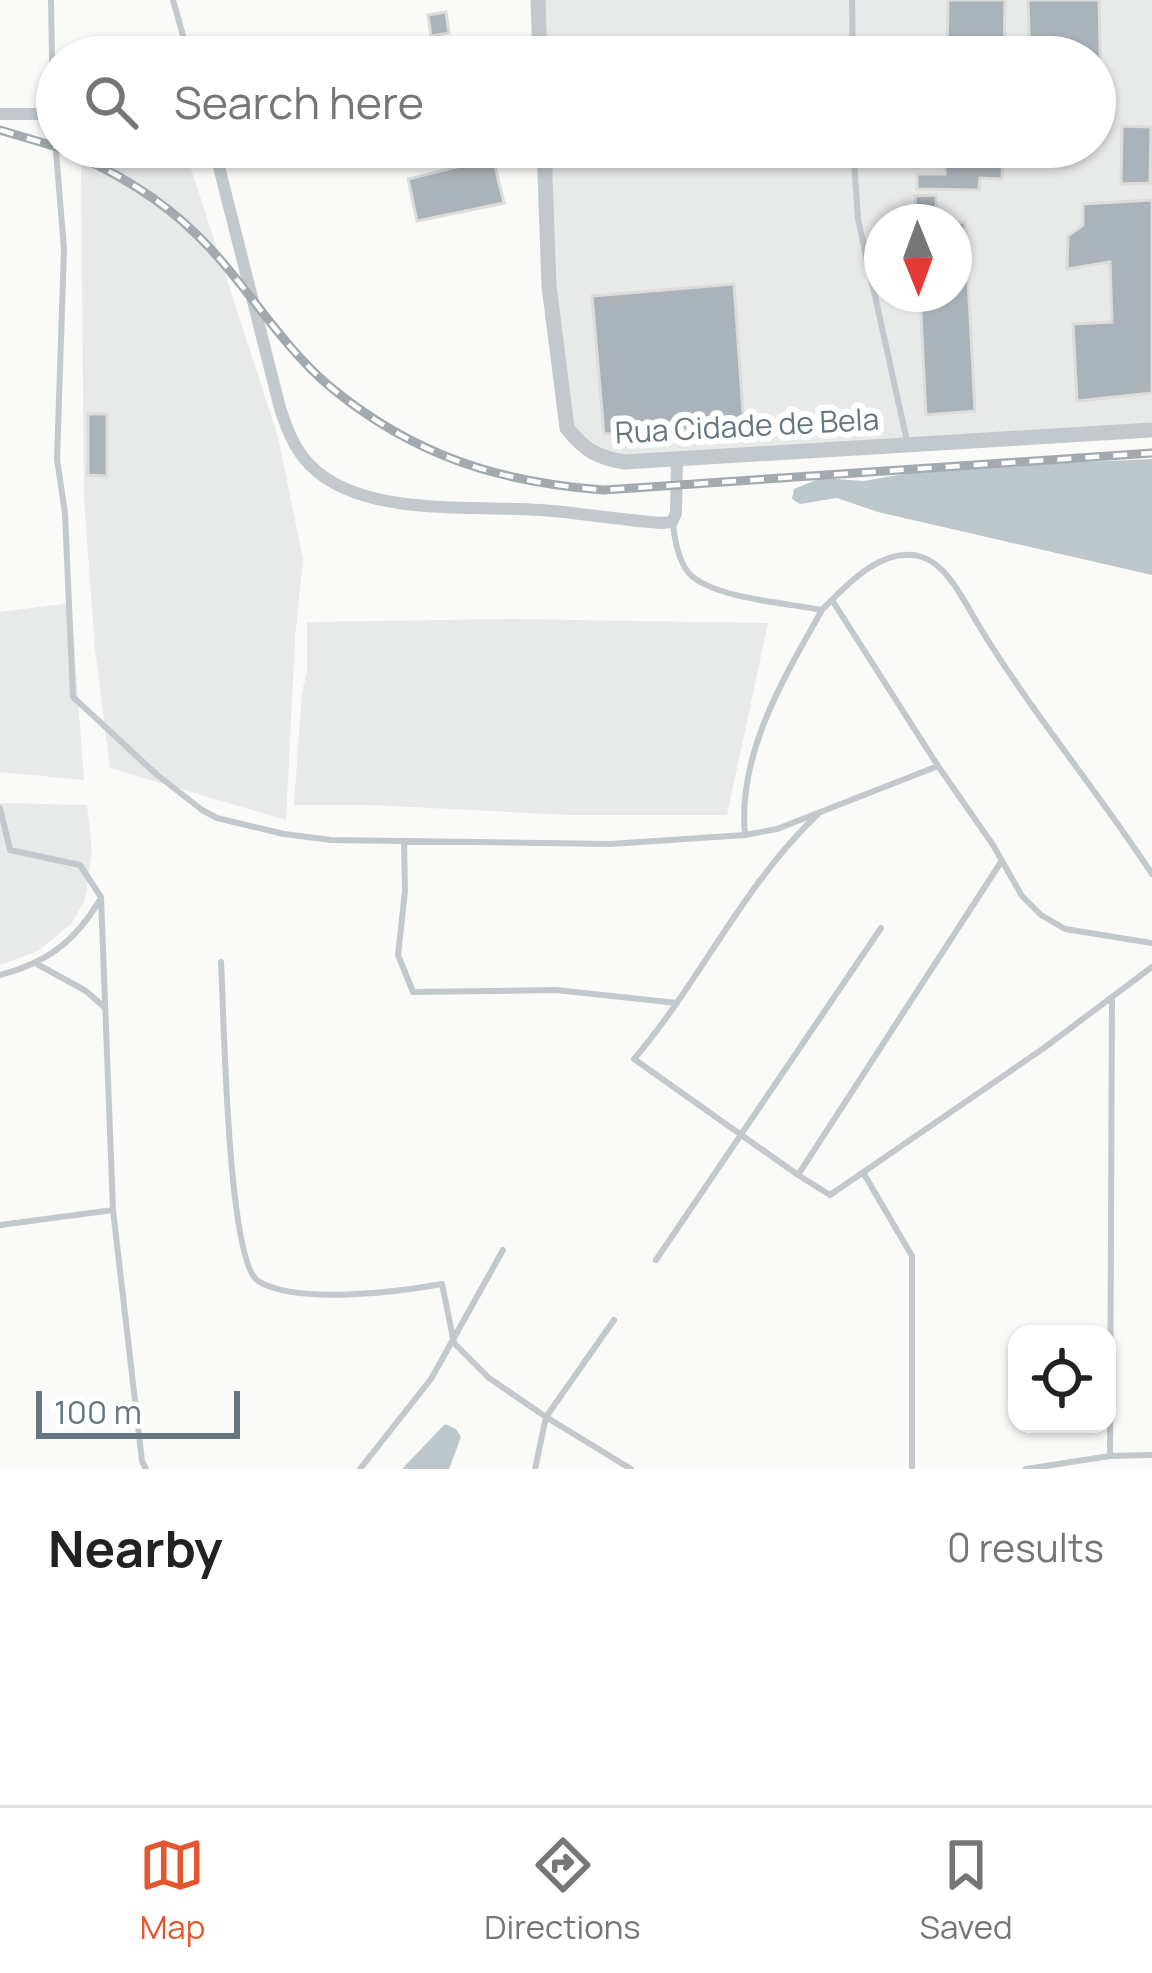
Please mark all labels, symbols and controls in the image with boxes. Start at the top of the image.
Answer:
search box [36,36,1116,168]
icon: search [78,69,144,135]
text: Search here [174,71,424,133]
north arrow [864,204,972,312]
street label: Rua Cidade de Bela [614,398,880,452]
map controls [1008,1325,1116,1433]
button: locate [1008,1325,1116,1433]
scale bar [36,1385,240,1438]
text: 100 m [54,1389,142,1434]
text: Nearby [48,1513,223,1582]
text: 0 results [947,1520,1104,1574]
tab: Map [139,1832,205,1949]
tab: Directions [484,1832,641,1949]
tab: Saved [920,1832,1013,1949]

